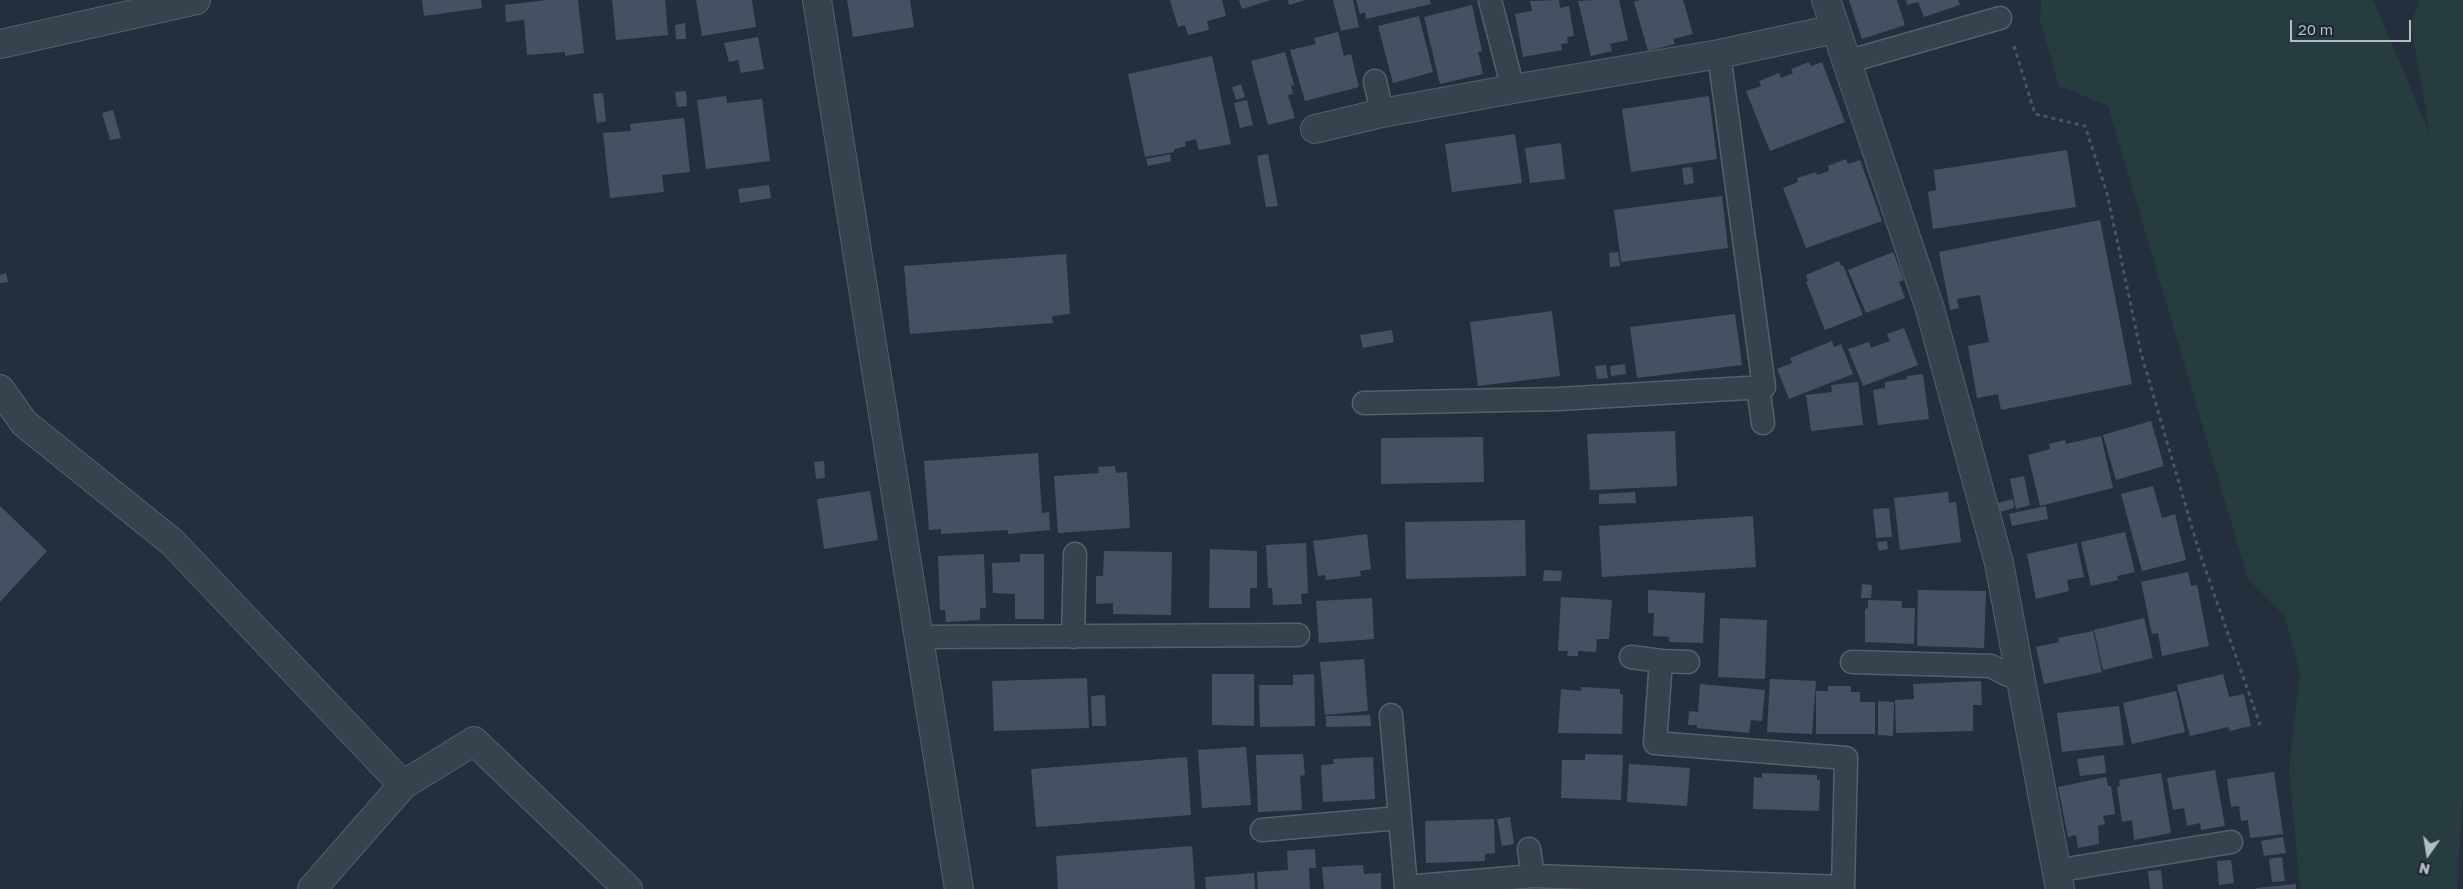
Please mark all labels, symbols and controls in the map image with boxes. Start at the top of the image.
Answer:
scale bar [2293,10,2414,42]
text: 20 m [2298,20,2333,38]
north arrow [2403,829,2453,879]
text: N [2417,860,2432,879]

